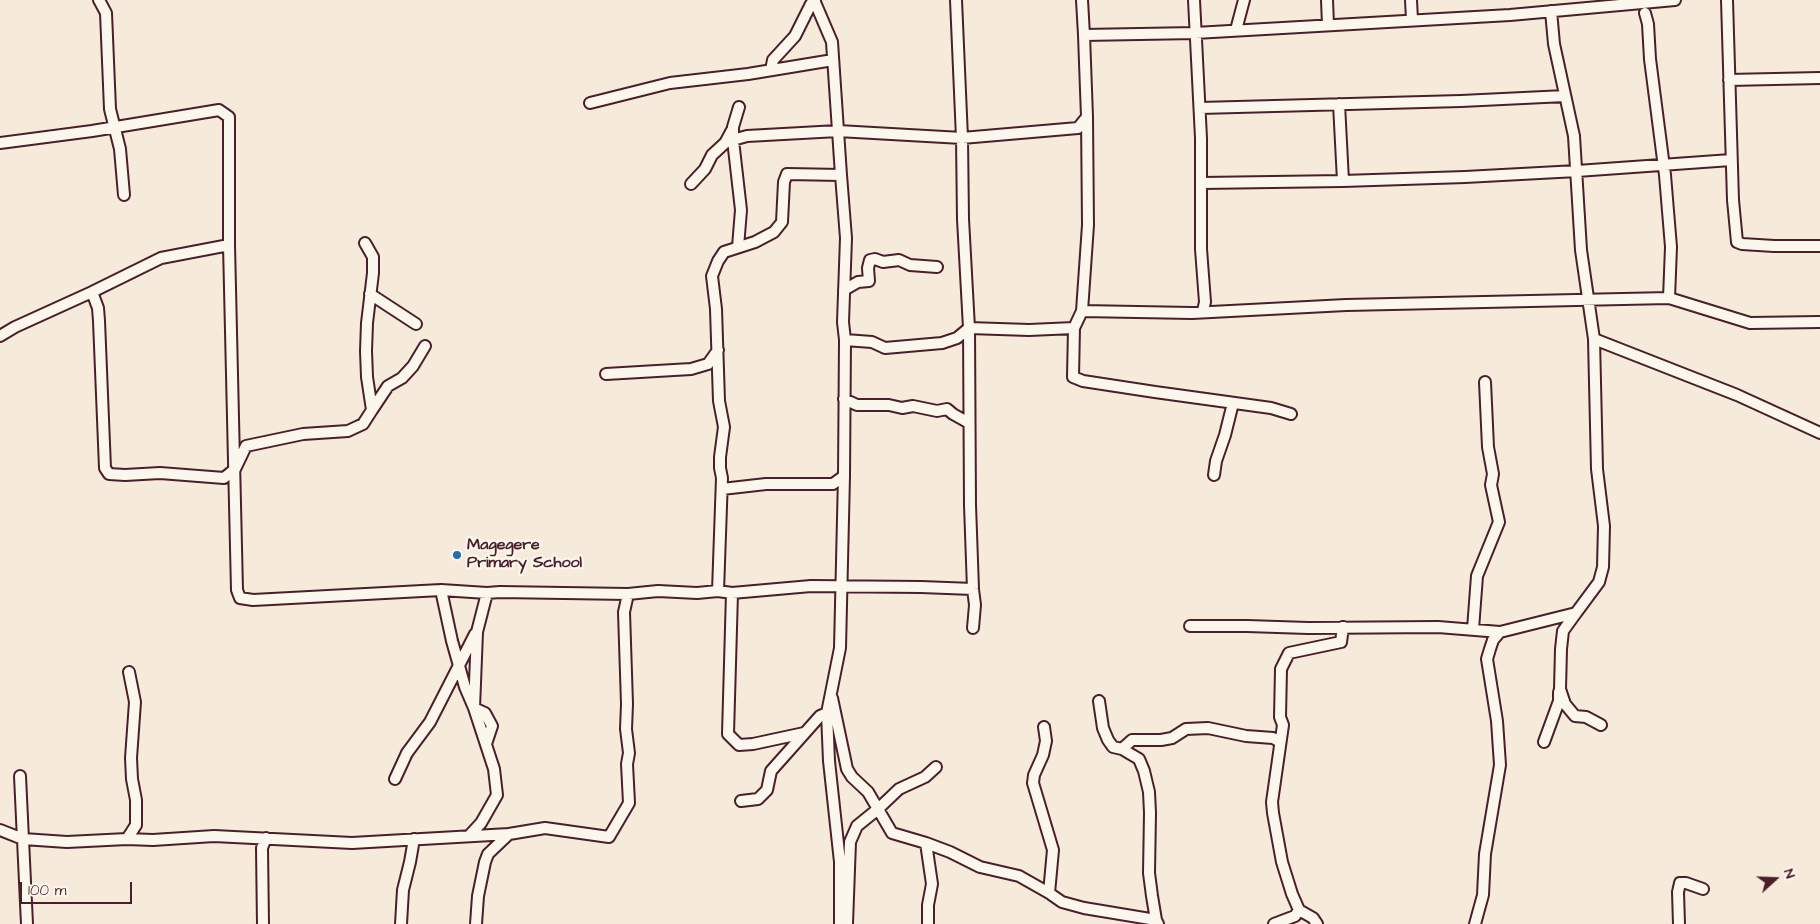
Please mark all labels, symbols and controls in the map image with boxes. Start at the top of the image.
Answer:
place label: Magegere Primary School [467,536,582,574]
marker: Magegere Primary School [451,549,463,561]
north arrow [1750,854,1800,904]
text: N [1778,866,1800,881]
scale bar [22,872,135,904]
text: 100 m [28,880,67,901]

